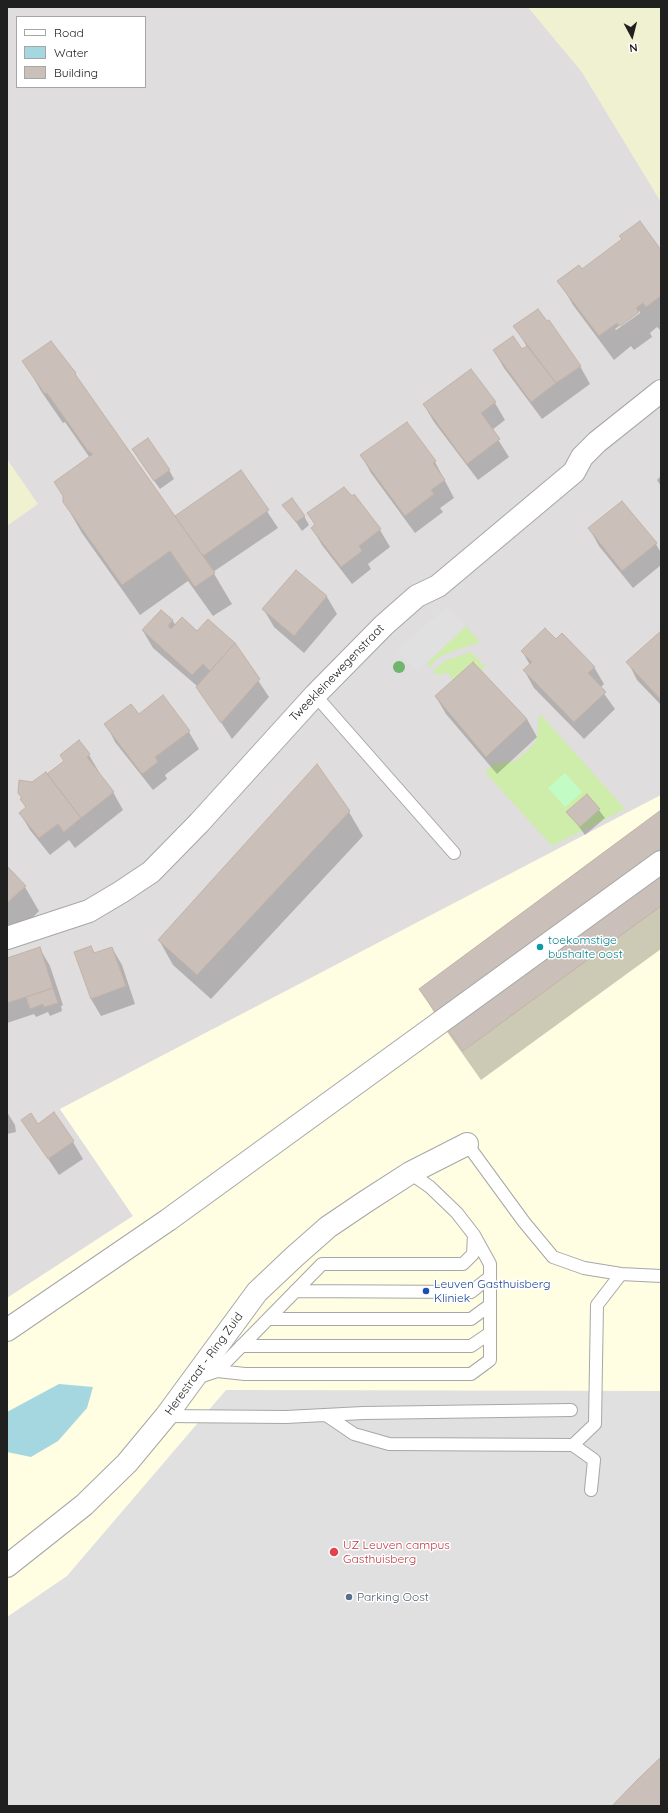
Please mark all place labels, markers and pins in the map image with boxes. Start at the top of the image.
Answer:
place label: toekomstige bushalte oost [548,933,623,961]
marker: toekomstige bushalte oost [535,942,545,952]
place label: Leuven Gasthuisberg Kliniek [434,1277,551,1305]
marker: Leuven Gasthuisberg Kliniek [421,1286,431,1296]
place label: UZ Leuven campus Gasthuisberg [343,1538,450,1566]
marker: UZ Leuven campus Gasthuisberg [328,1546,340,1558]
place label: Parking Oost [357,1590,429,1604]
marker: Parking Oost [344,1592,354,1602]

